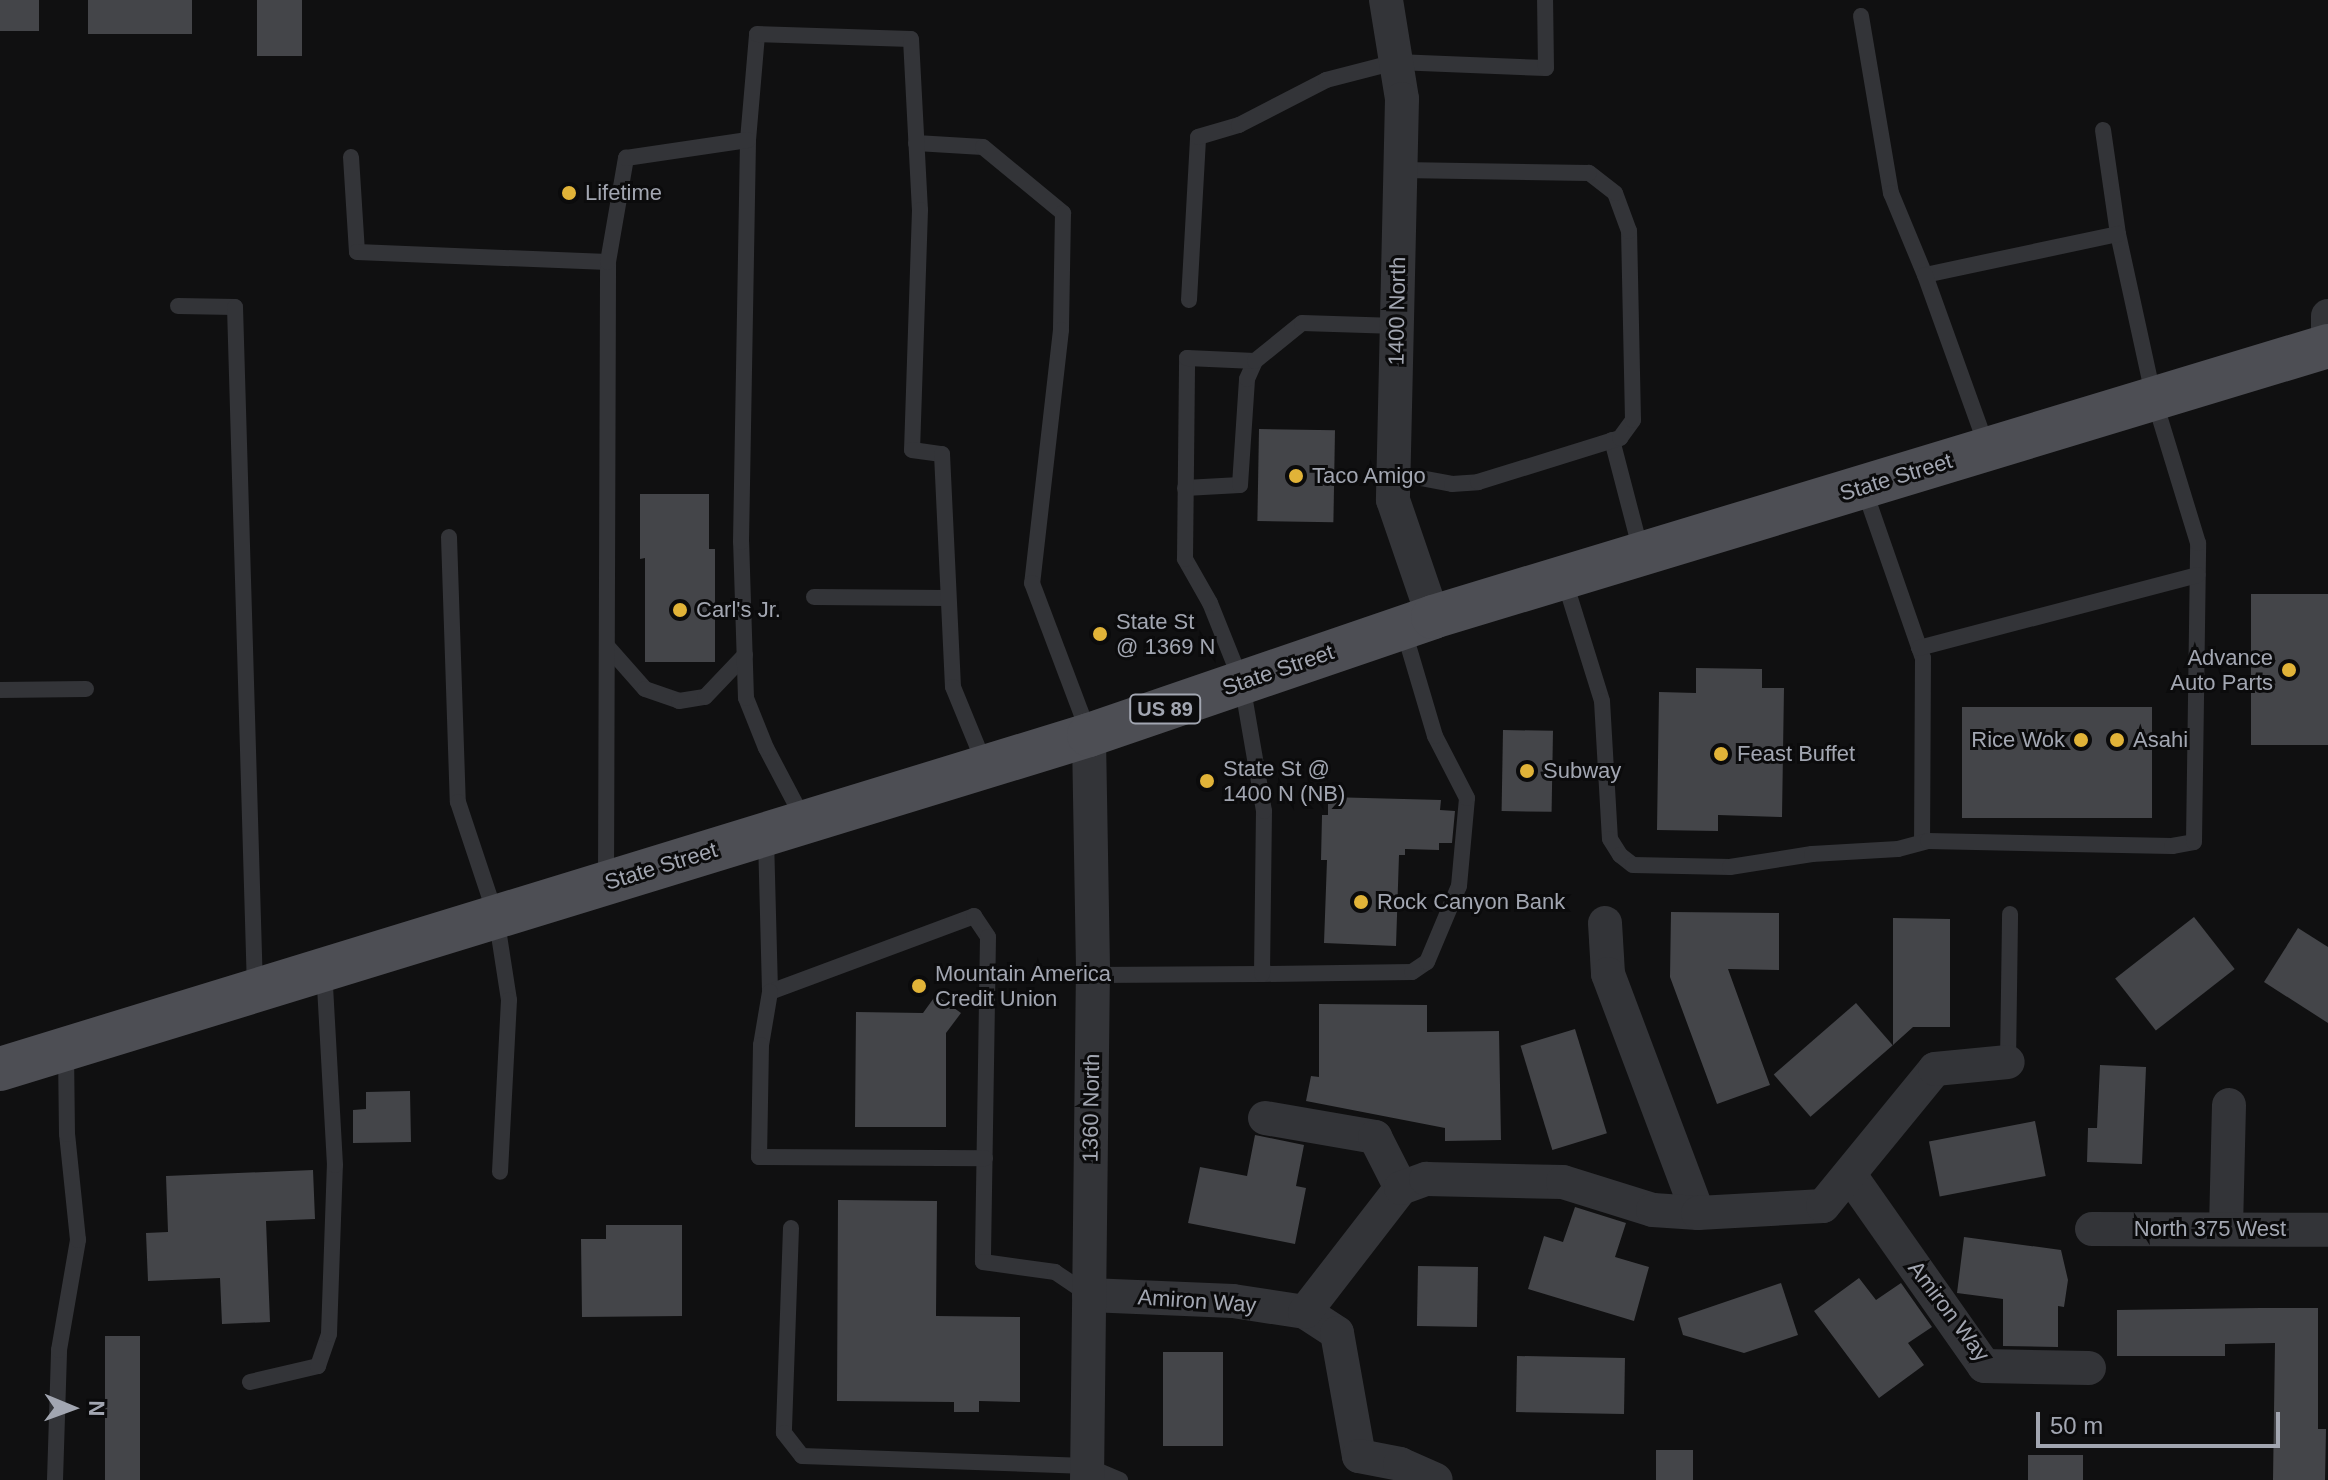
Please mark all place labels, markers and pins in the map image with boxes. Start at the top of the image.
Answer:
place label: Lifetime [585,180,662,206]
marker: Lifetime [560,184,578,202]
place label: Taco Amigo [1312,463,1427,489]
marker: Taco Amigo [1287,467,1305,485]
place label: Carl's Jr. [696,597,781,623]
marker: Carl's Jr. [671,601,689,619]
place label: State St @ 1369 N [1116,608,1215,660]
marker: State St @ 1369 N [1091,625,1109,643]
place label: Advance Auto Parts [2170,644,2273,696]
marker: Advance Auto Parts [2280,661,2298,679]
place label: Rice Wok [1971,727,2065,753]
place label: Asahi [2133,727,2188,753]
marker: Rice Wok [2072,731,2090,749]
marker: Asahi [2108,731,2126,749]
place label: Feast Buffet [1737,741,1855,767]
marker: Feast Buffet [1712,745,1730,763]
place label: State St @ 1400 N (NB) [1223,755,1345,806]
place label: Subway [1543,758,1621,784]
marker: Subway [1518,762,1536,780]
marker: State St @ 1400 N (NB) [1198,772,1216,790]
place label: Rock Canyon Bank [1377,889,1565,915]
marker: Rock Canyon Bank [1352,893,1370,911]
place label: Mountain America Credit Union [935,960,1112,1012]
marker: Mountain America Credit Union [910,977,928,995]

